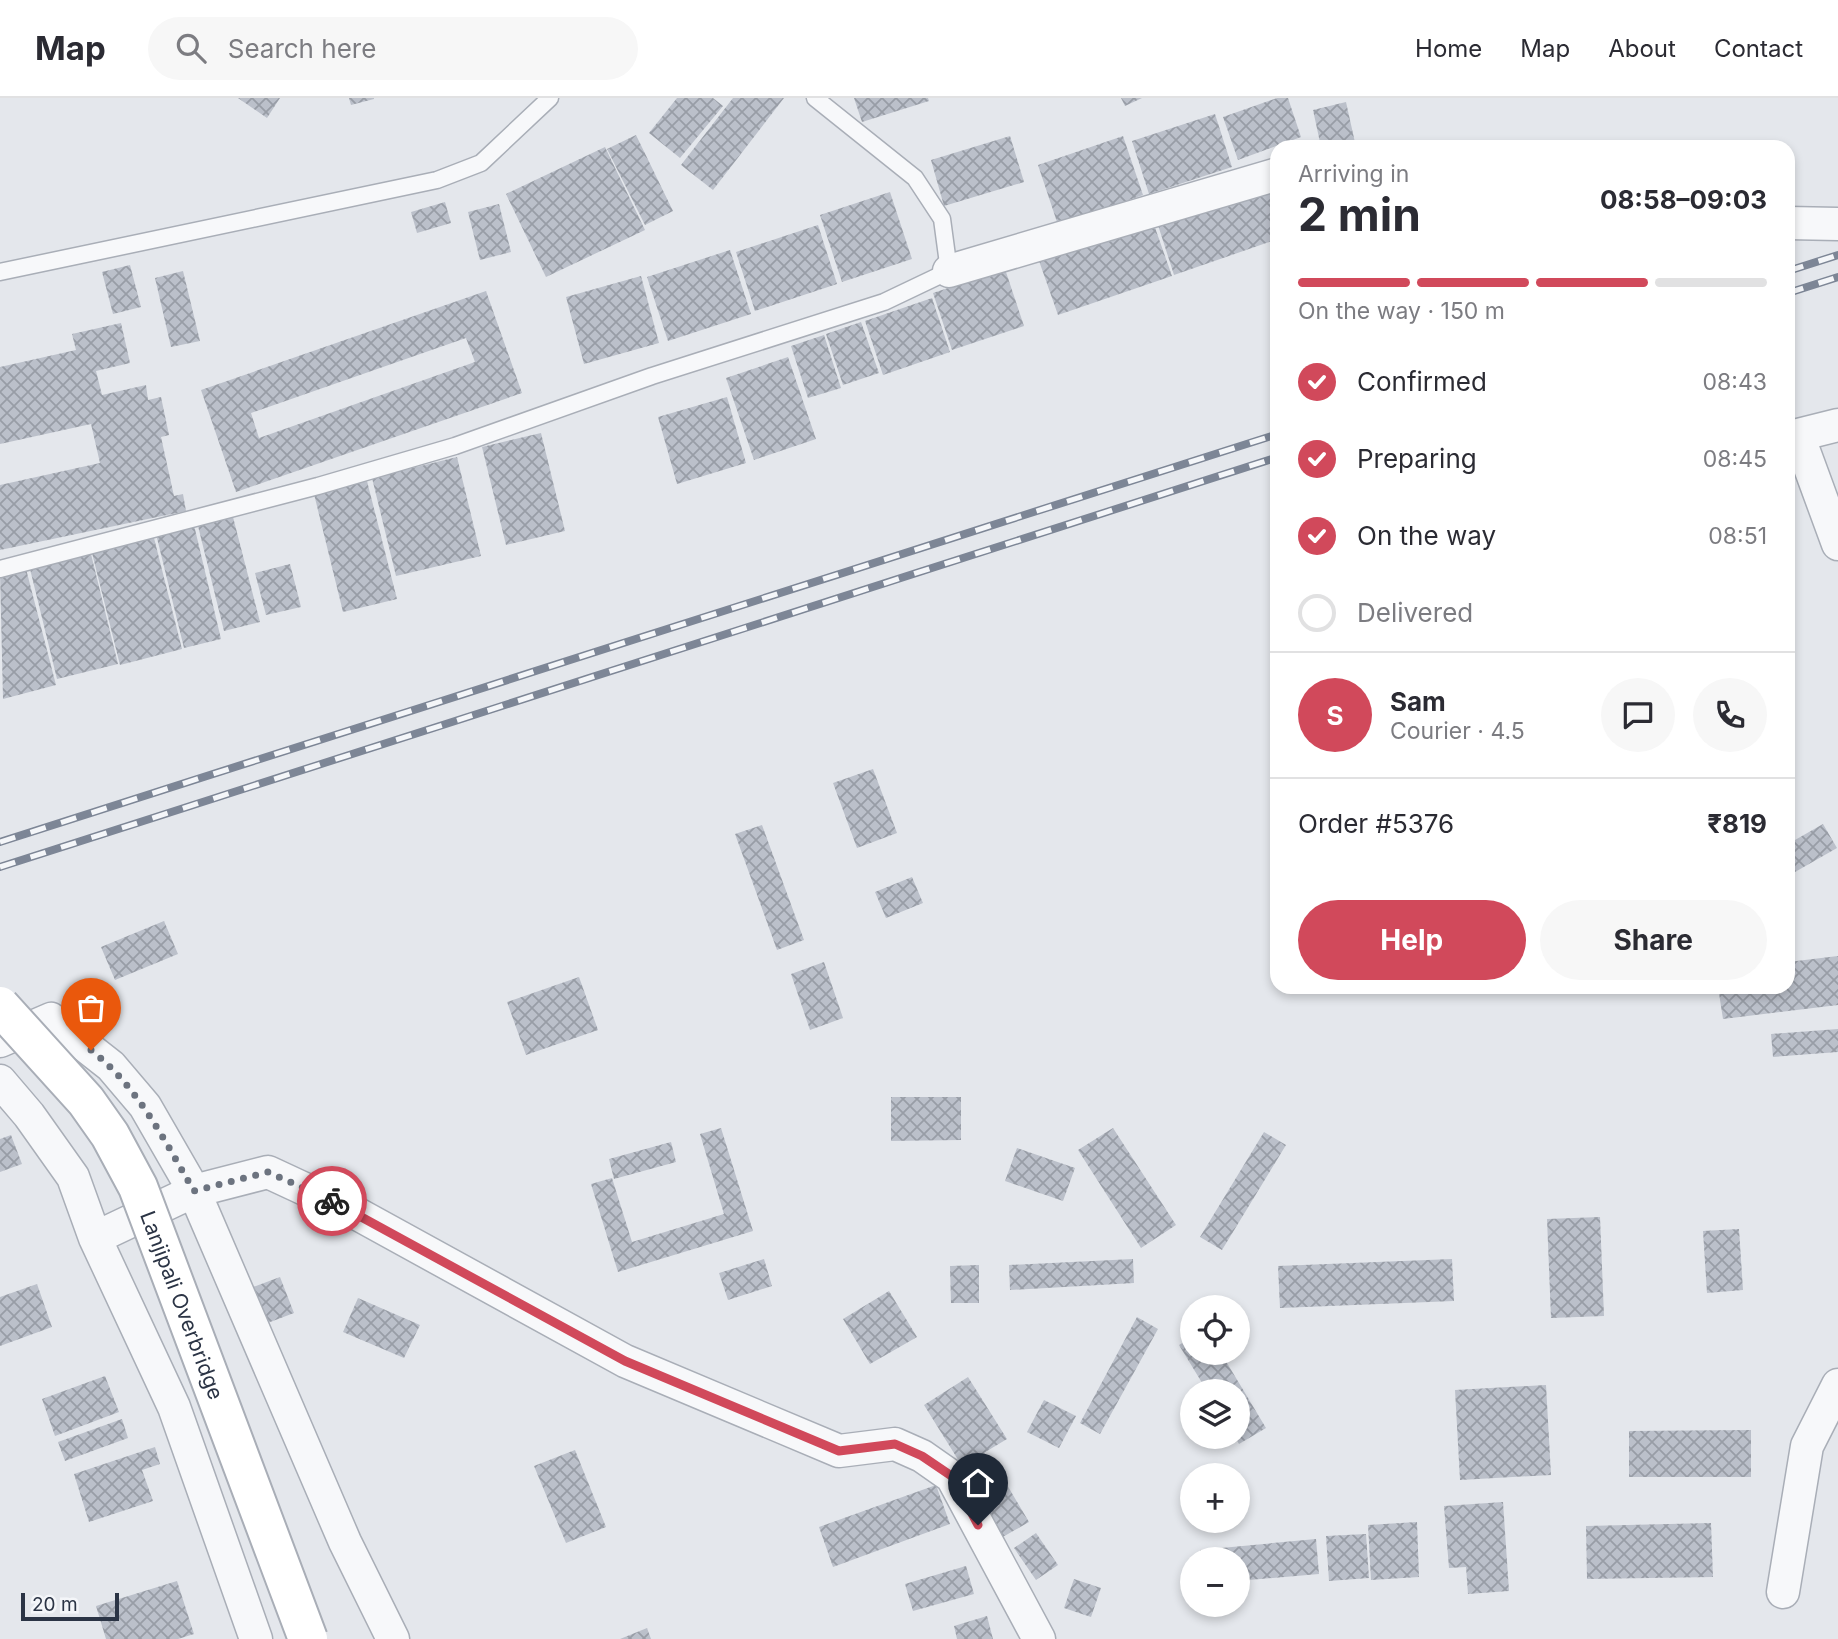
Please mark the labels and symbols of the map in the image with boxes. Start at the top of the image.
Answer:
pin [61,978,121,1050]
courier [297,1166,367,1236]
street label: Lanjipali Overbridge [136,1207,229,1403]
pin [948,1453,1008,1525]
scale bar [21,1590,119,1622]

